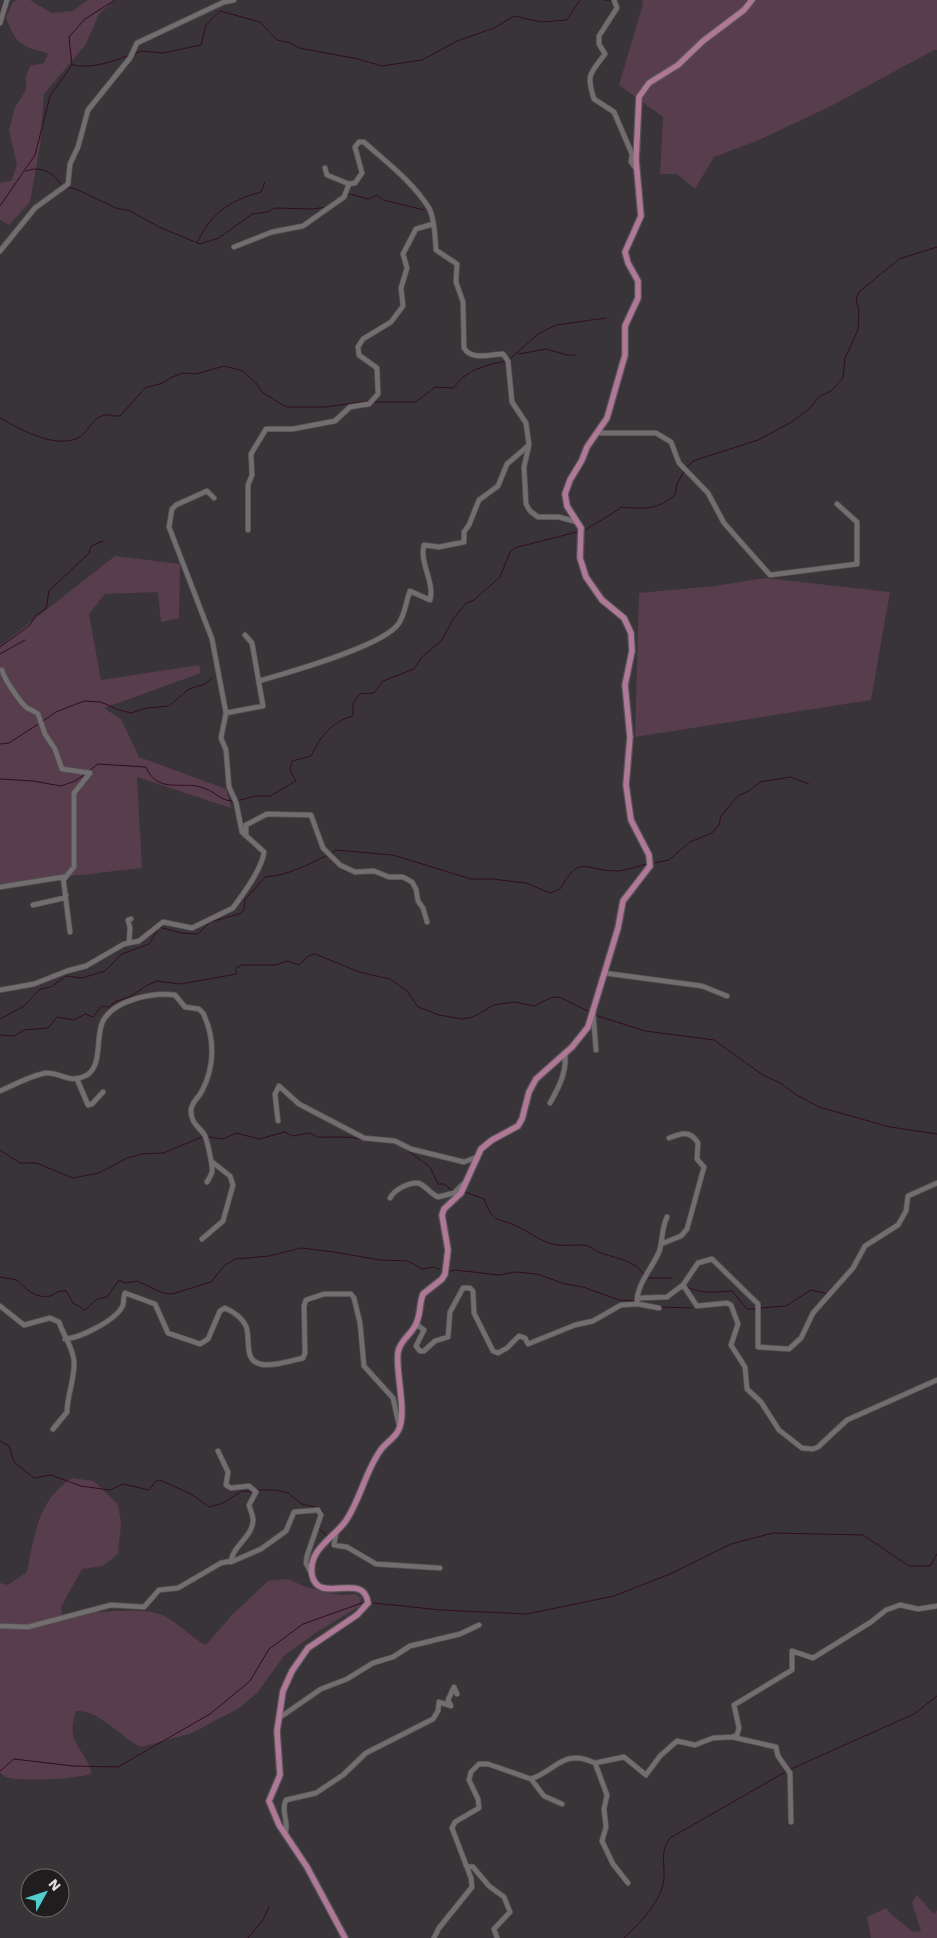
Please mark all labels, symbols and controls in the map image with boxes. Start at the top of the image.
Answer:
north arrow [20,1868,70,1918]
text: N [45,1876,64,1894]

